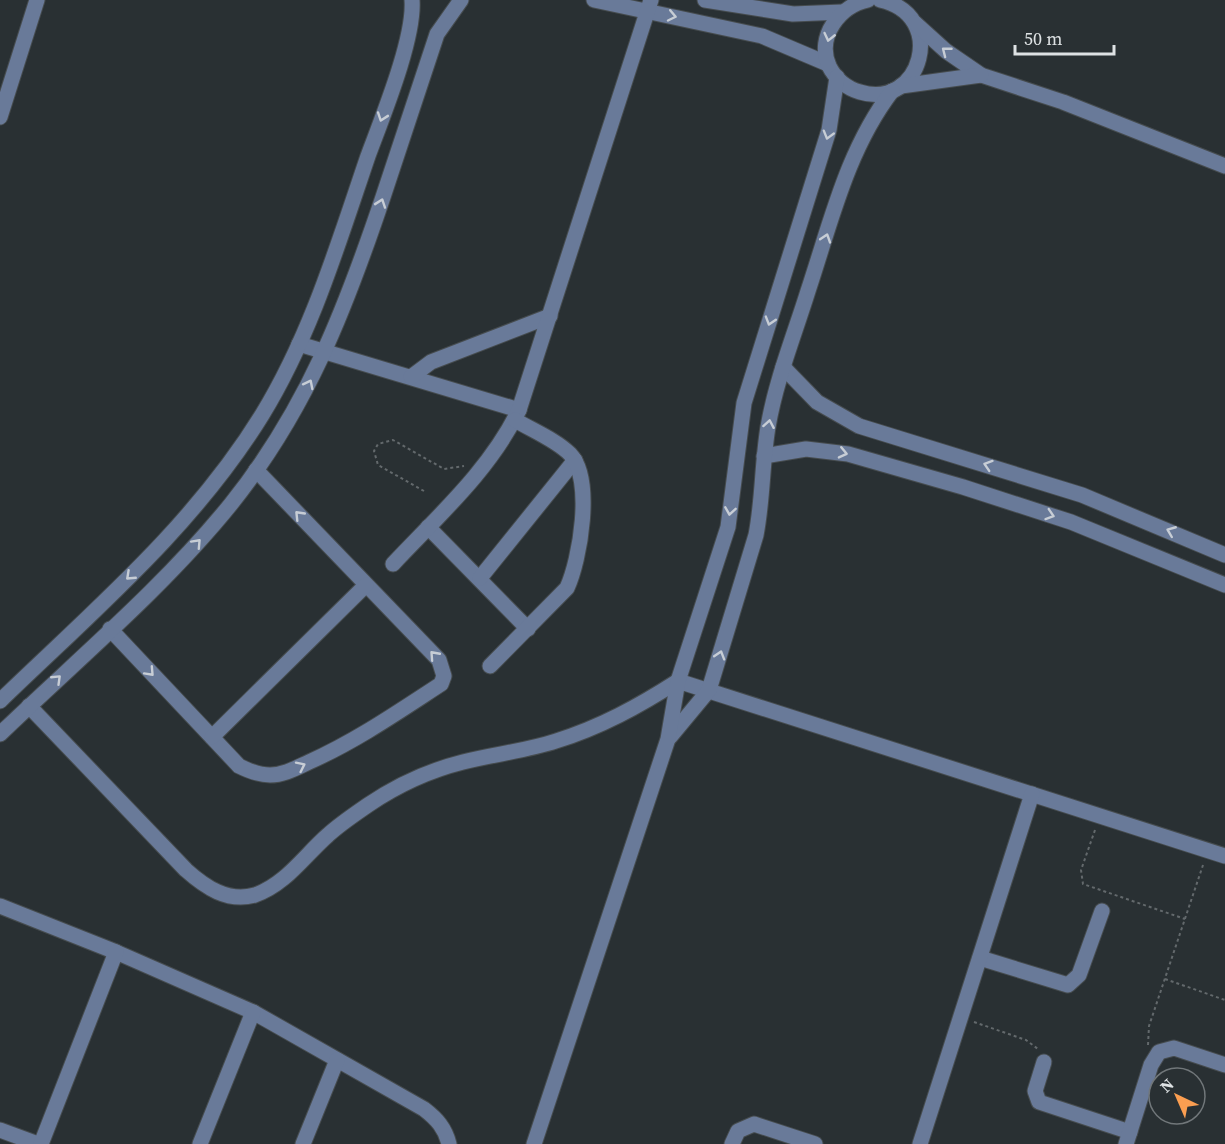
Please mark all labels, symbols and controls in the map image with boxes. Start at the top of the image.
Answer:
one-way arrow [667,9,677,22]
scale bar [1015,18,1114,56]
text: 50 m [1024,26,1062,51]
one-way arrow [823,32,836,42]
one-way arrow [942,48,953,59]
one-way arrow [376,111,389,122]
one-way arrow [822,130,835,140]
one-way arrow [373,198,386,209]
one-way arrow [819,233,831,244]
one-way arrow [765,315,777,326]
one-way arrow [302,380,313,391]
one-way arrow [762,420,775,430]
one-way arrow [837,446,847,459]
one-way arrow [983,460,994,472]
one-way arrow [725,507,737,516]
one-way arrow [1044,508,1054,521]
one-way arrow [295,511,306,522]
one-way arrow [1167,526,1178,538]
one-way arrow [190,539,201,550]
one-way arrow [126,569,137,580]
one-way arrow [713,650,725,661]
one-way arrow [430,652,441,662]
one-way arrow [143,665,154,675]
one-way arrow [51,675,61,686]
one-way arrow [295,761,306,773]
north arrow [1147,1066,1207,1126]
text: N [1155,1073,1179,1097]

